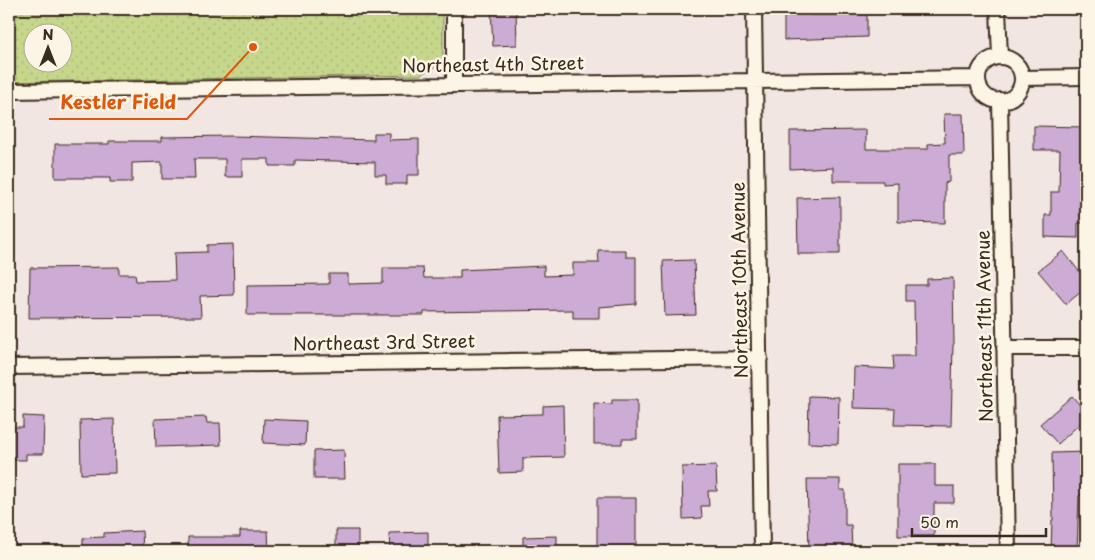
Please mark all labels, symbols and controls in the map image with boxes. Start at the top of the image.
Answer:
north arrow [22,22,72,72]
text: N [42,24,54,45]
street label: Northeast 4th Street [402,48,584,79]
callout: Kestler Field [49,85,187,119]
text: Kestler Field [60,87,176,115]
street label: Northeast 10th Avenue [723,181,754,379]
street label: Northeast 11th Avenue [968,230,999,422]
street label: Northeast 3rd Street [293,326,475,357]
scale bar [912,505,1046,537]
text: 50 m [920,510,959,533]

